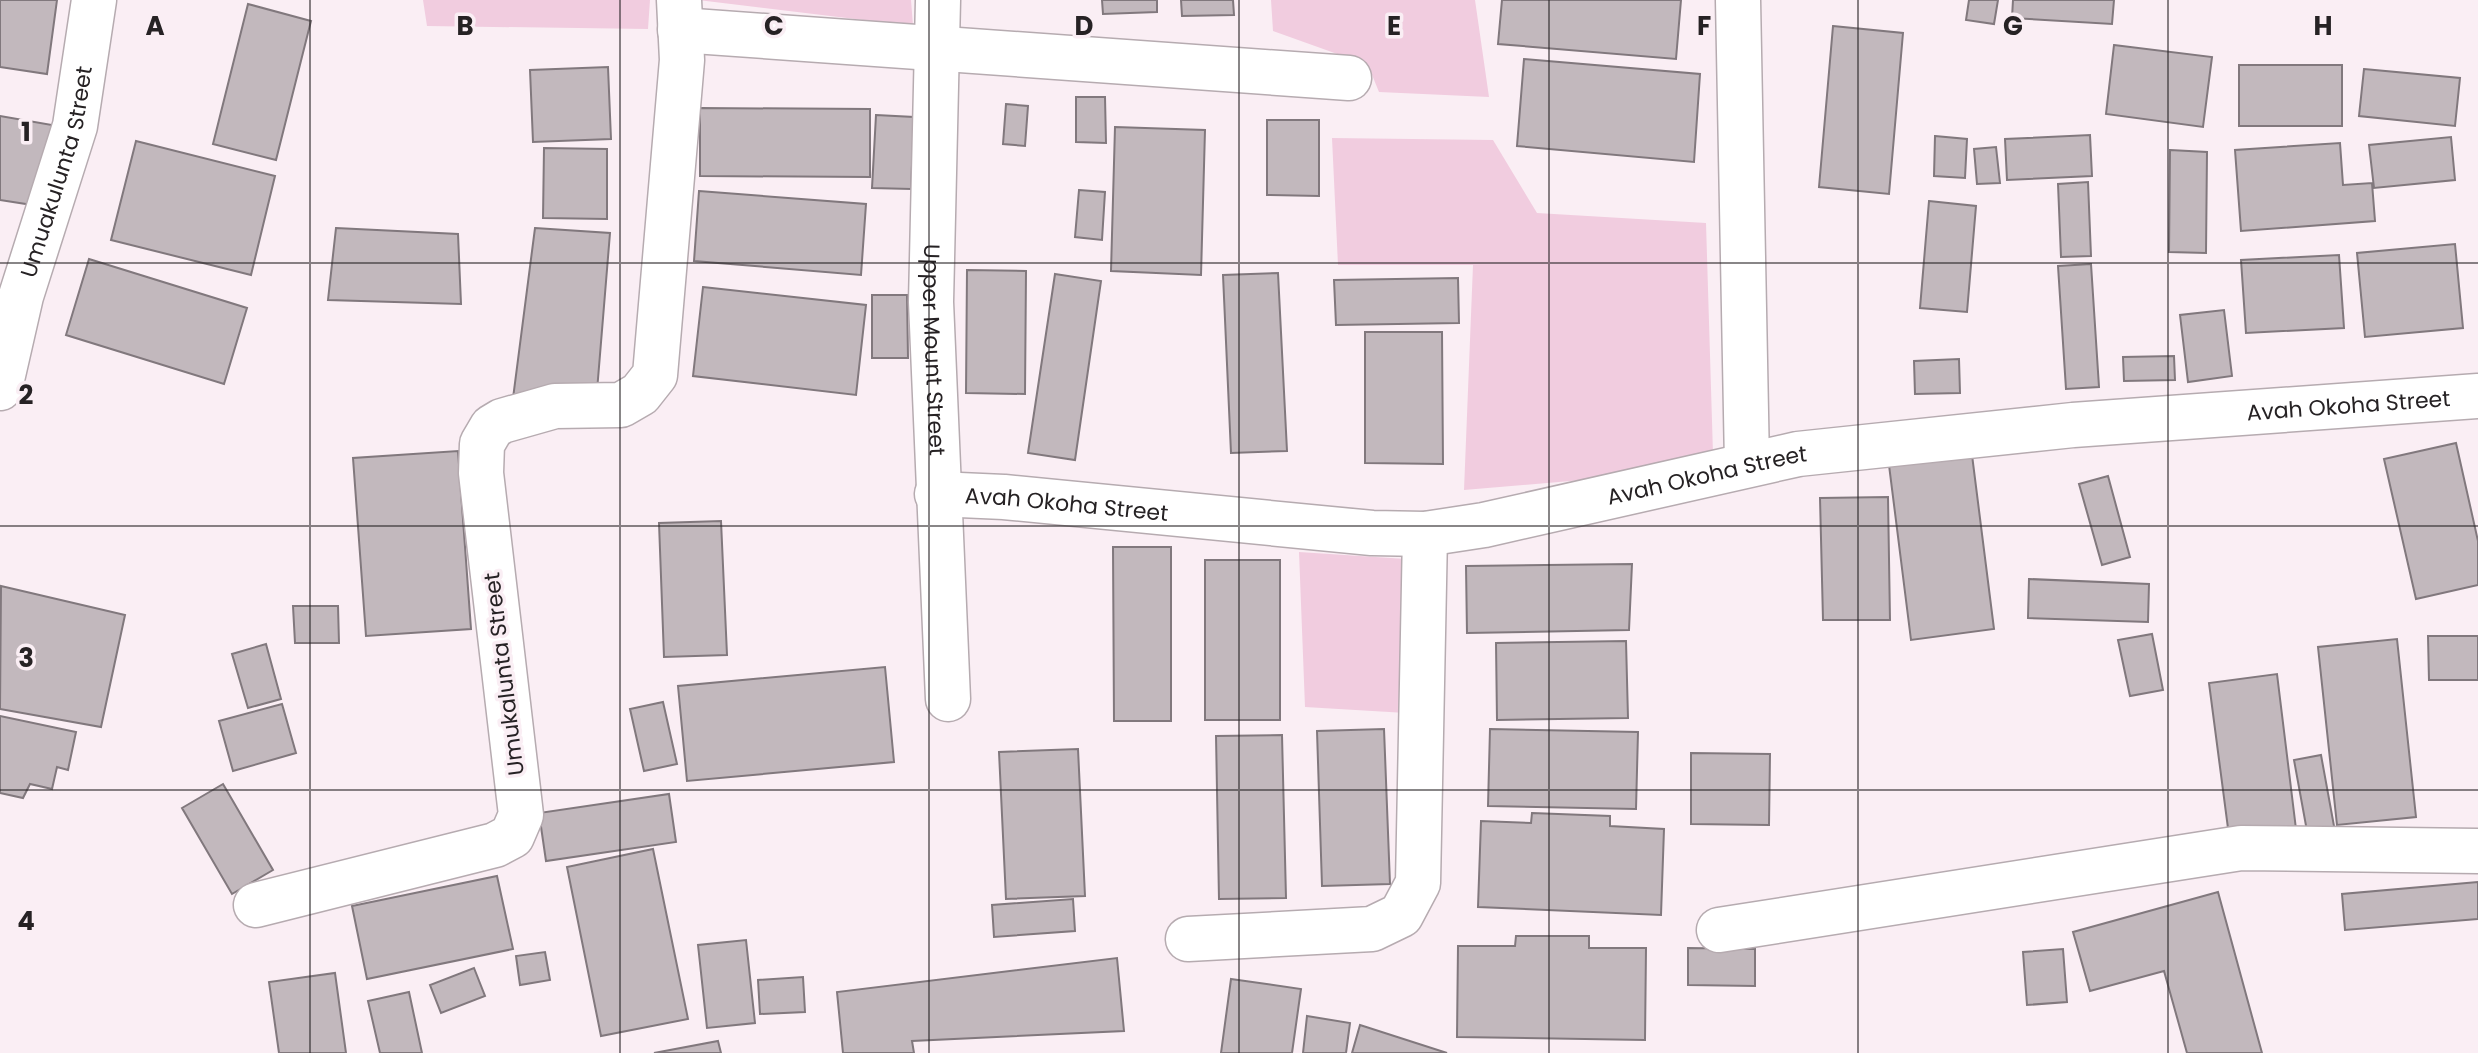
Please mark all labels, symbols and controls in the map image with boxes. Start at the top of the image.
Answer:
text: A [145,8,165,44]
text: B [456,8,474,44]
text: C [764,8,784,44]
text: D [1075,8,1094,44]
text: E [1387,8,1401,44]
text: F [1697,8,1711,44]
text: G [2003,8,2023,44]
text: H [2313,8,2333,44]
street label: Umuakulunta Street [12,64,99,281]
text: 1 [21,114,31,150]
street label: Upper Mount Street [915,244,953,456]
text: 2 [19,377,34,413]
street label: Avah Okoha Street [2245,383,2451,428]
street label: Avah Okoha Street [1604,438,1808,512]
street label: Avah Okoha Street [964,480,1170,528]
street label: Umukalunta Street [476,571,532,777]
text: 3 [18,640,34,676]
text: 4 [17,903,35,939]

